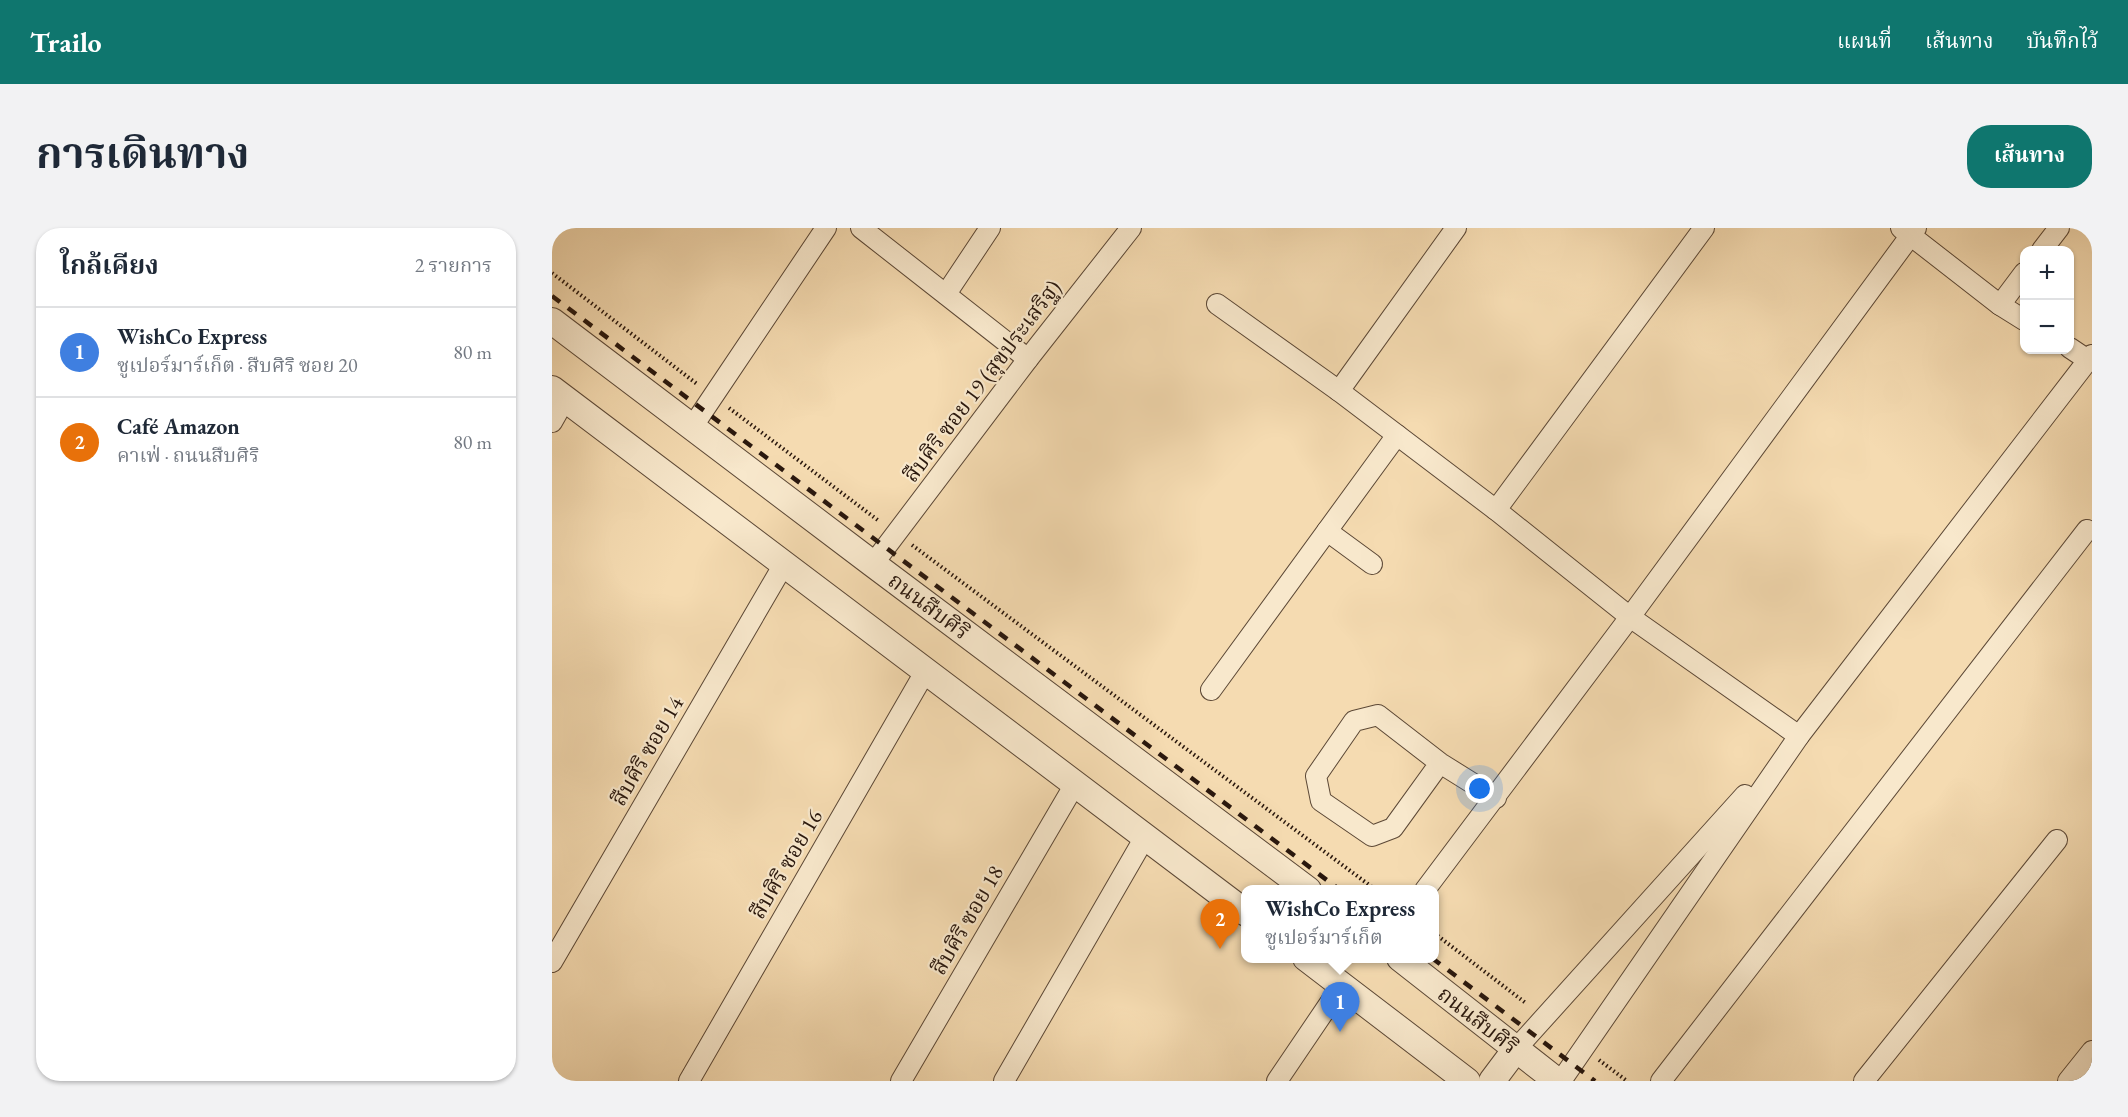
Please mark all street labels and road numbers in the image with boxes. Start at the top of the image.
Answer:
street label: สืบศิริ ซอย 19 (สุขประเสริฐ) [896,274,1068,488]
street label: ถนนสืบศิริ [882,566,976,646]
street label: สืบศิริ ซอย 14 [604,691,690,811]
street label: สืบศิริ ซอย 16 [743,804,829,924]
street label: สืบศิริ ซอย 18 [924,860,1010,980]
street label: ถนนสืบศิริ [1432,979,1524,1061]

